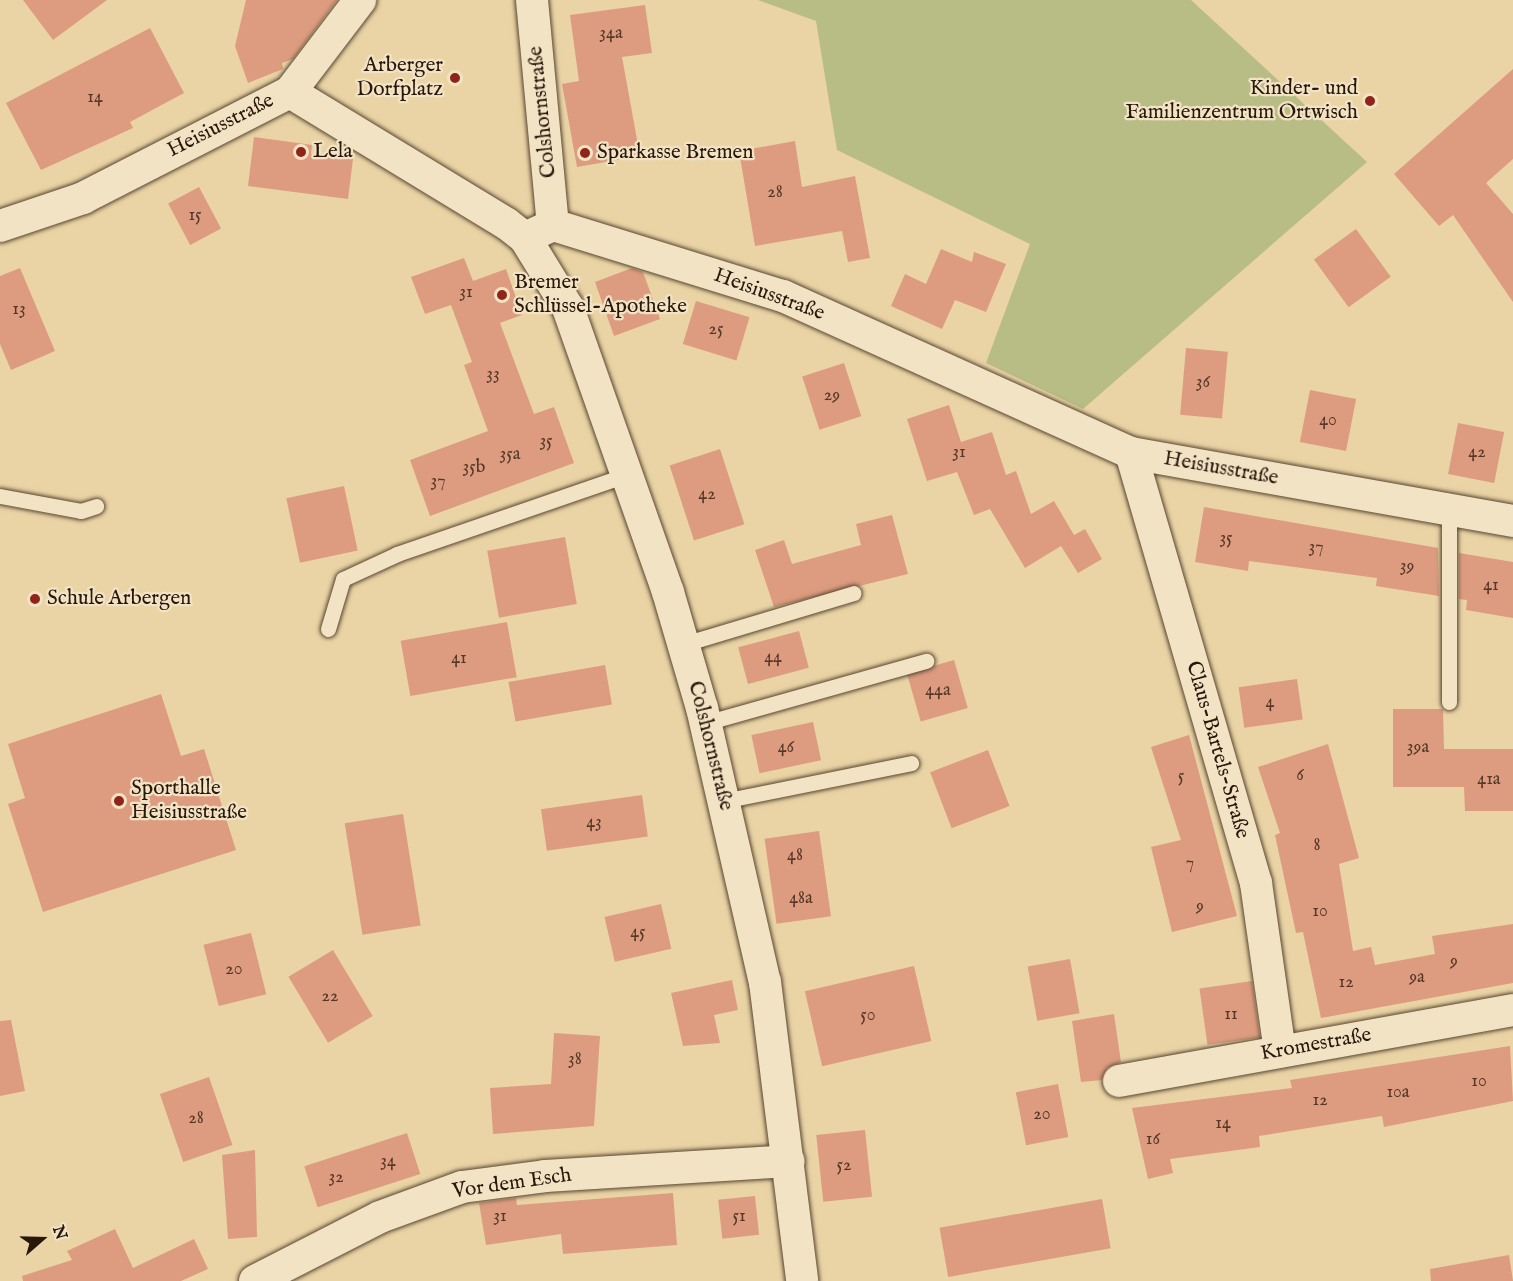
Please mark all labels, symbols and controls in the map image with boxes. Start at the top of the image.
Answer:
house number: 34a [599,23,623,45]
street label: Colshornstraße [524,45,562,179]
place label: Arberger Dorfplatz [357,53,443,103]
marker: Arberger Dorfplatz [448,71,462,85]
place label: Kinder- und Familienzentrum Ortwisch [1126,76,1358,126]
house number: 14 [87,87,103,109]
street label: Heisiusstraße [164,88,278,164]
marker: Kinder- und Familienzentrum Ortwisch [1363,94,1377,108]
place label: Lela [313,139,353,165]
place label: Sparkasse Bremen [597,140,753,166]
marker: Lela [294,145,308,159]
marker: Sparkasse Bremen [578,146,592,160]
house number: 28 [767,182,783,204]
house number: 15 [188,205,202,227]
street label: Heisiusstraße [710,263,828,327]
place label: Bremer Schlüssel-Apotheke [514,270,687,320]
house number: 31 [459,282,473,304]
marker: Bremer Schlüssel-Apotheke [495,288,509,302]
house number: 13 [12,299,26,321]
house number: 25 [709,319,723,341]
house number: 33 [486,364,500,386]
house number: 36 [1196,372,1210,394]
house number: 29 [824,385,840,407]
house number: 40 [1319,410,1337,432]
house number: 35 [539,431,553,453]
house number: 31 [952,442,966,464]
house number: 42 [1468,442,1486,464]
house number: 35a [499,444,521,466]
street label: Heisiusstraße [1162,447,1280,491]
house number: 35b [463,457,485,479]
house number: 37 [430,471,446,493]
house number: 42 [698,484,716,506]
house number: 35 [1219,528,1233,550]
house number: 37 [1308,537,1324,559]
house number: 39 [1400,556,1414,578]
house number: 41 [1483,575,1499,597]
place label: Schule Arbergen [47,586,191,612]
marker: Schule Arbergen [28,592,42,606]
house number: 44 [764,647,782,669]
house number: 41 [451,648,467,670]
street label: Claus-Bartels-Straße [1180,658,1254,842]
street label: Colshornstraße [682,679,738,813]
house number: 44a [925,680,951,702]
house number: 4 [1266,692,1274,714]
house number: 46 [778,737,794,759]
house number: 39a [1407,737,1429,759]
house number: 6 [1296,765,1304,787]
house number: 5 [1178,766,1184,788]
house number: 41a [1477,769,1501,791]
place label: Sporthalle Heisiusstraße [131,776,247,826]
marker: Sporthalle Heisiusstraße [112,794,126,808]
house number: 43 [586,812,602,834]
house number: 8 [1313,835,1321,857]
house number: 48 [787,845,803,867]
house number: 7 [1186,853,1194,875]
house number: 48a [789,888,813,910]
house number: 9 [1196,896,1204,918]
house number: 10 [1312,901,1328,923]
house number: 45 [630,922,646,944]
house number: 9 [1450,951,1458,973]
house number: 20 [225,959,243,981]
house number: 9a [1409,967,1425,989]
house number: 12 [1338,972,1354,994]
house number: 22 [322,986,338,1008]
house number: 11 [1224,1004,1238,1026]
house number: 50 [860,1005,876,1027]
street label: Kromestraße [1259,1023,1373,1067]
house number: 38 [568,1049,582,1071]
house number: 10 [1471,1071,1487,1093]
house number: 10a [1386,1082,1410,1104]
house number: 12 [1312,1090,1328,1112]
house number: 20 [1033,1104,1051,1126]
house number: 28 [188,1108,204,1130]
house number: 14 [1215,1113,1231,1135]
house number: 16 [1146,1129,1160,1151]
house number: 34 [380,1151,396,1173]
house number: 52 [837,1155,851,1177]
street label: Vor dem Esch [451,1163,573,1205]
house number: 32 [328,1167,344,1189]
house number: 31 [493,1206,507,1228]
house number: 51 [732,1206,746,1228]
north arrow [12,1209,72,1269]
text: N [47,1223,71,1243]

